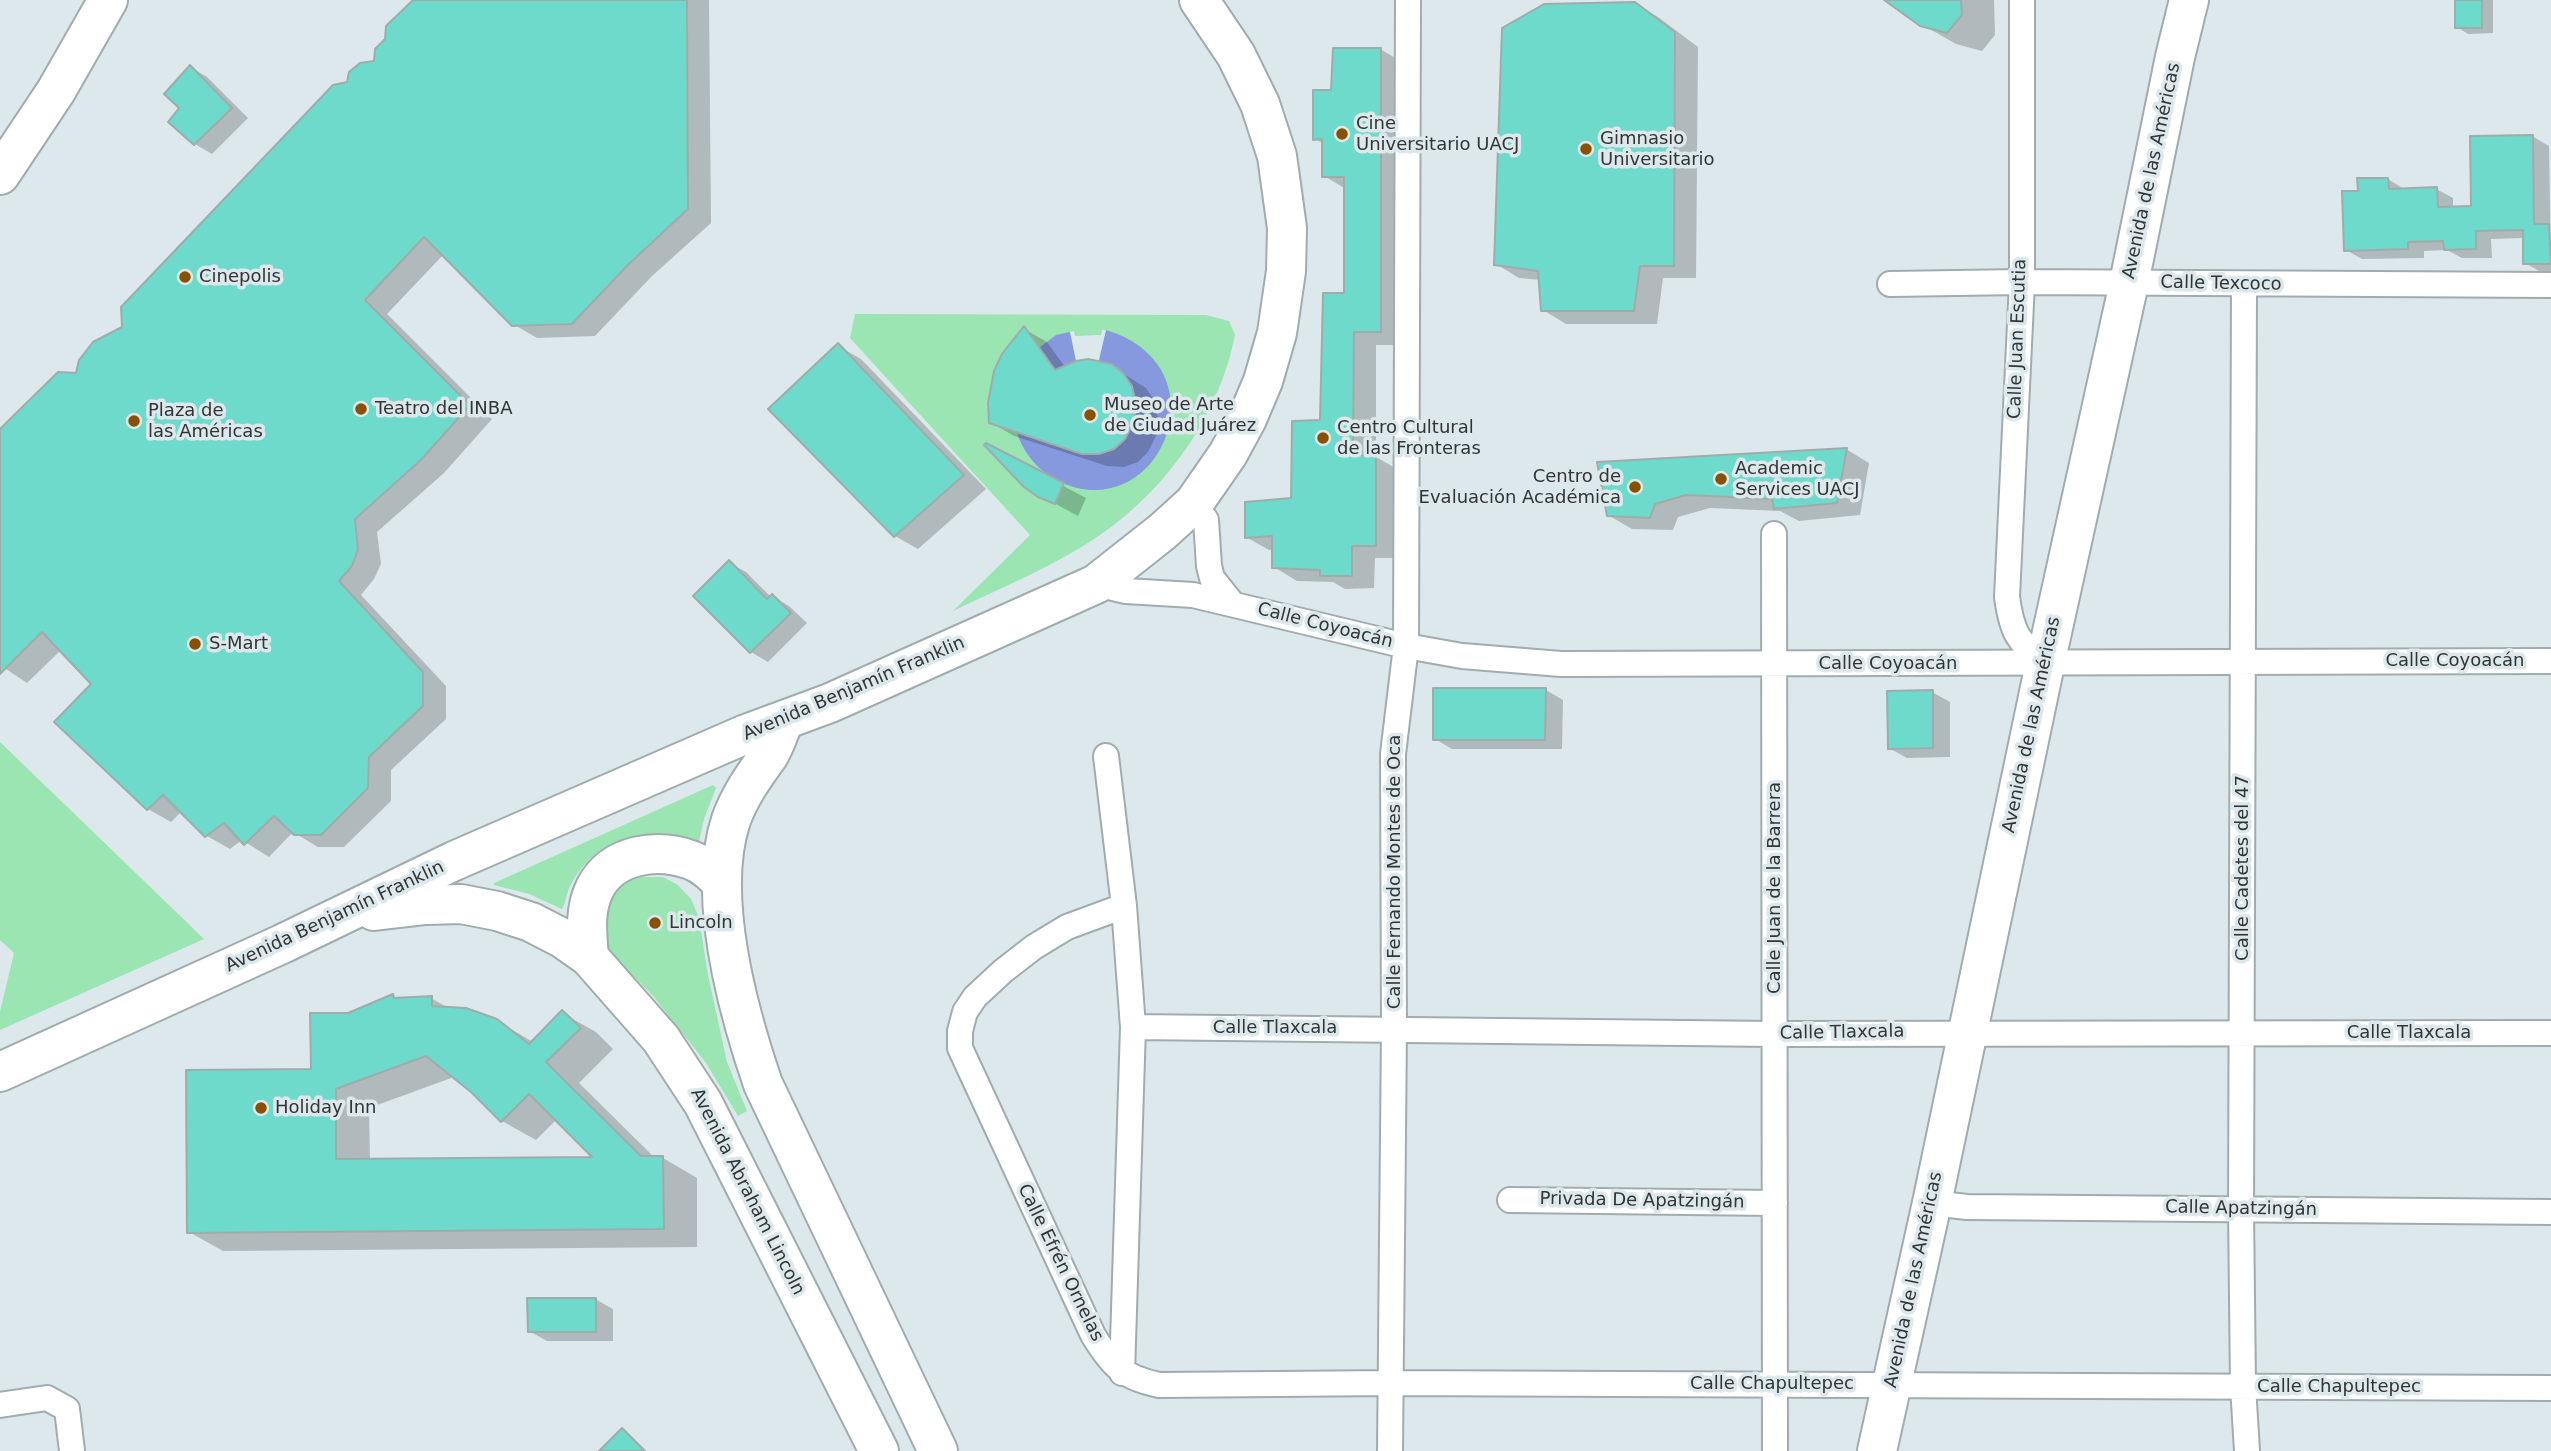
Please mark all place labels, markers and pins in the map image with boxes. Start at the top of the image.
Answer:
place label: Cine Universitario UACJ [1356,113,1519,156]
marker: Cine Universitario UACJ [1334,126,1350,142]
place label: Gimnasio Universitario [1600,128,1715,170]
marker: Gimnasio Universitario [1578,141,1594,157]
place label: Cinepolis [199,266,281,288]
marker: Cinepolis [177,269,193,285]
place label: Museo de Arte de Ciudad Juárez [1104,394,1256,436]
place label: Teatro del INBA [375,398,512,420]
place label: Plaza de las Américas [148,400,263,442]
marker: Teatro del INBA [353,401,369,417]
marker: Museo de Arte de Ciudad Juárez [1082,407,1098,423]
marker: Plaza de las Américas [126,413,142,429]
place label: Centro Cultural de las Fronteras [1337,417,1481,460]
marker: Centro Cultural de las Fronteras [1315,430,1331,446]
place label: Academic Services UACJ [1735,458,1860,500]
place label: Centro de Evaluación Académica [1419,466,1621,508]
marker: Academic Services UACJ [1713,471,1729,487]
marker: Centro de Evaluación Académica [1627,479,1643,495]
place label: S-Mart [209,633,268,655]
marker: S-Mart [187,636,203,652]
place label: Lincoln [669,912,733,934]
marker: Lincoln [647,915,663,931]
place label: Holiday Inn [275,1097,377,1119]
marker: Holiday Inn [253,1100,269,1116]

